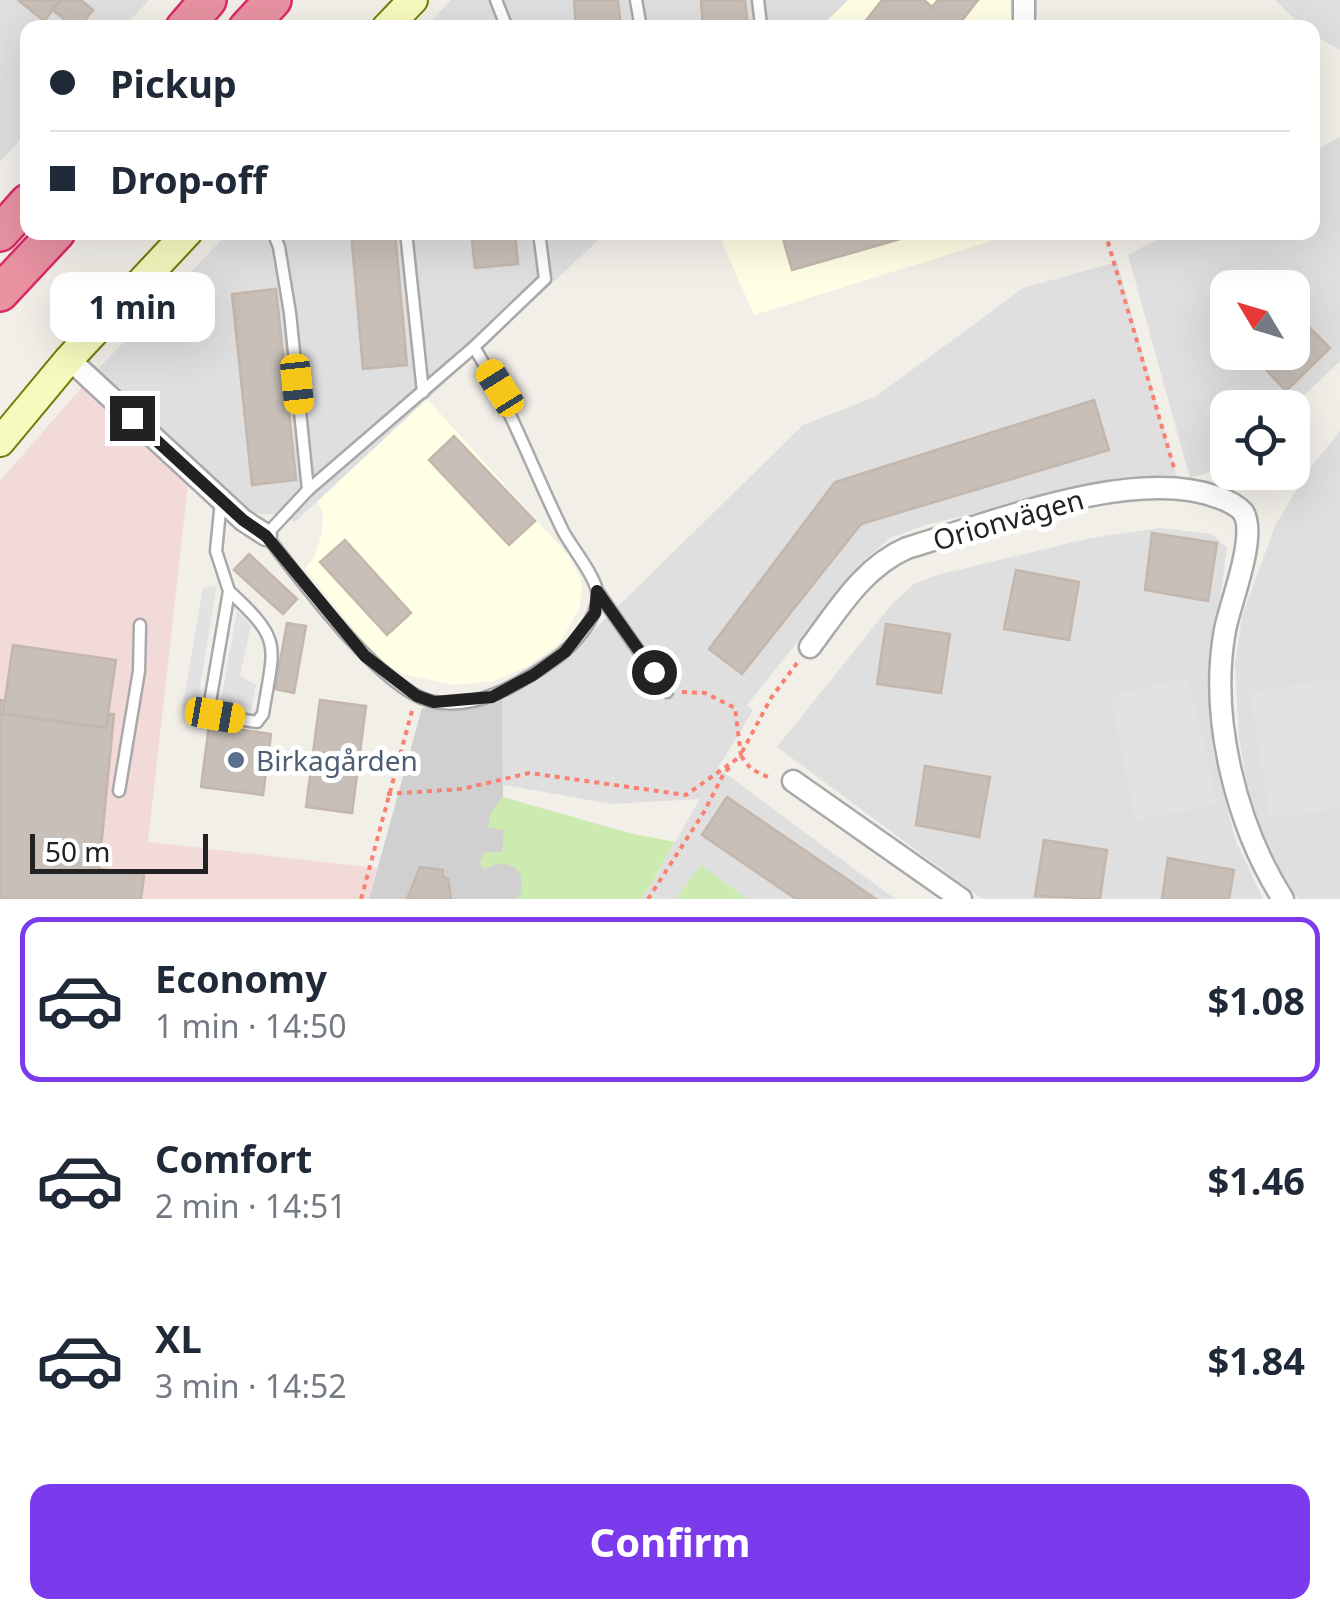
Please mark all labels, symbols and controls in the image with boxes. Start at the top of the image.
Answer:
text: Pickup [110,57,237,109]
text: Drop-off [110,153,267,205]
north arrow [1210,270,1310,370]
map controls [1210,270,1310,490]
callout: 1 min [49,273,214,343]
text: 1 min [88,285,177,328]
car [279,353,315,415]
car [471,355,529,421]
button: locate [1210,390,1310,490]
route end [110,396,155,441]
street label: Orionvägen [928,479,1088,559]
route start [632,650,677,695]
car [183,695,247,735]
place label: Birkagården [256,741,418,779]
marker: Birkagården [225,749,247,771]
scale bar [30,829,208,874]
text: 50 m [45,832,111,870]
text: Economy [155,952,327,1004]
icon: car [35,955,125,1045]
text: $1.08 [1207,974,1305,1026]
text: 1 min · 14:50 [155,1004,347,1047]
text: Comfort [155,1132,312,1184]
icon: car [35,1135,125,1225]
text: $1.46 [1207,1154,1305,1206]
text: 2 min · 14:51 [155,1184,347,1227]
text: XL [155,1312,202,1364]
icon: car [35,1315,125,1405]
text: $1.84 [1207,1334,1305,1386]
text: 3 min · 14:52 [155,1364,347,1407]
button: Confirm [30,1484,1310,1599]

